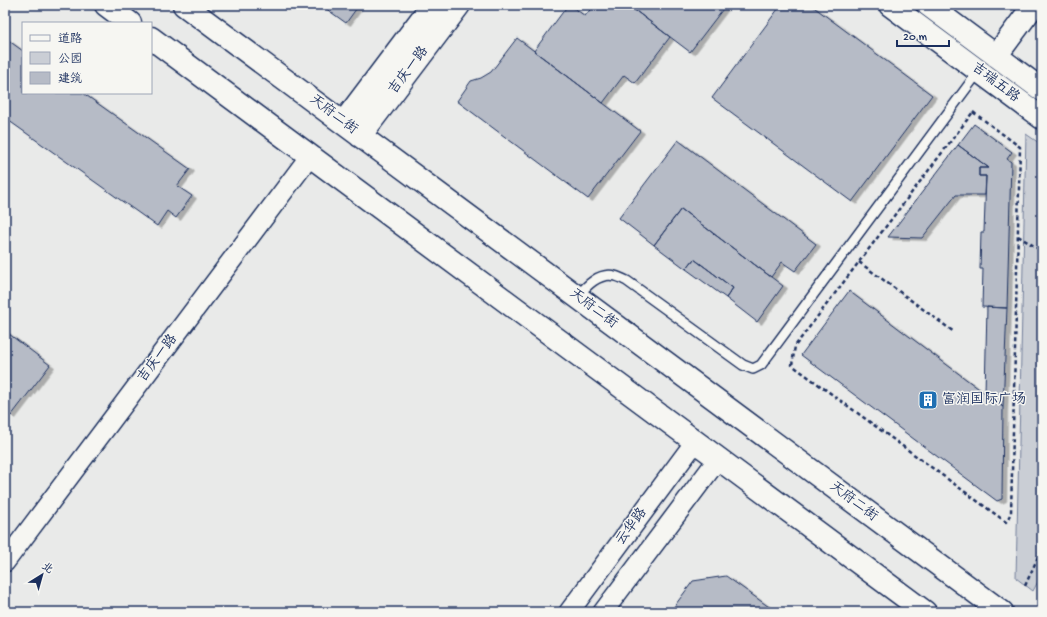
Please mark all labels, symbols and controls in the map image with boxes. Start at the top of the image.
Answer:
legend [22,22,152,94]
scale bar [897,22,949,48]
text: 20 m [903,31,928,45]
text: 道路 [58,32,82,47]
street label: 吉庆一路 [385,43,433,98]
text: 公园 [58,52,82,67]
street label: 吉瑞五路 [968,59,1023,107]
text: 建筑 [58,72,82,87]
street label: 天府二街 [306,91,361,139]
street label: 天府二街 [566,285,621,333]
street label: 吉庆一路 [134,331,182,386]
building icon: 富润国际广场 [917,389,939,411]
place label: 富润国际广场 [942,391,1026,409]
street label: 天府二街 [826,478,881,526]
street label: 云华路 [612,504,651,549]
north arrow [22,555,62,595]
text: 北 [39,561,55,577]

